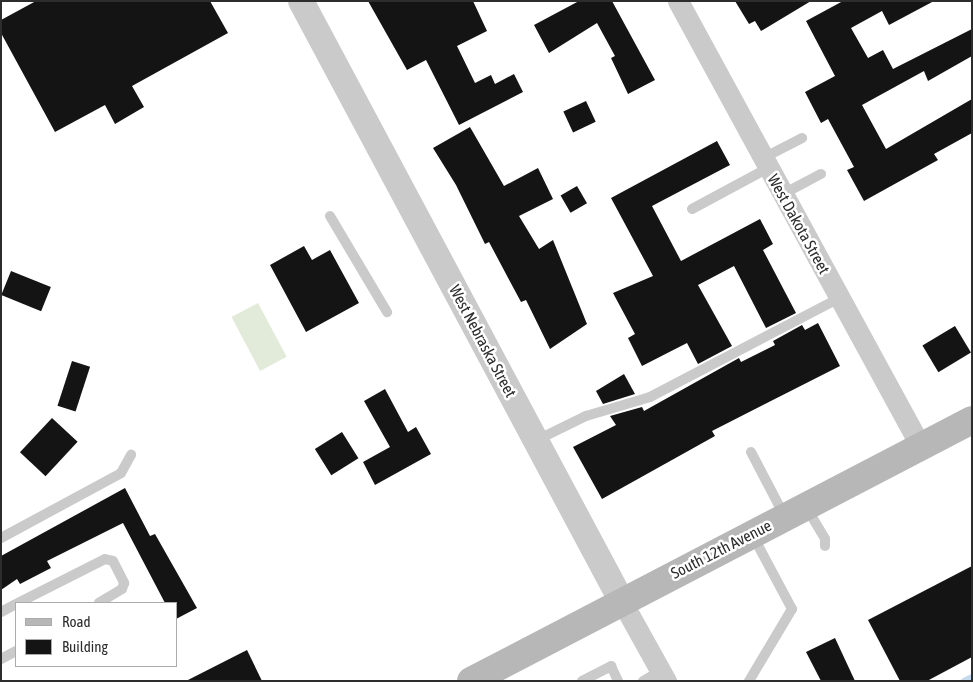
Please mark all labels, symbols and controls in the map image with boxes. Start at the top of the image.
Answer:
street label: West Dakota Street [764,171,834,277]
street label: West Nebraska Street [445,282,521,400]
street label: South 12th Avenue [667,515,775,583]
legend [15,602,178,667]
text: Road [62,613,91,630]
text: Building [62,638,108,655]

